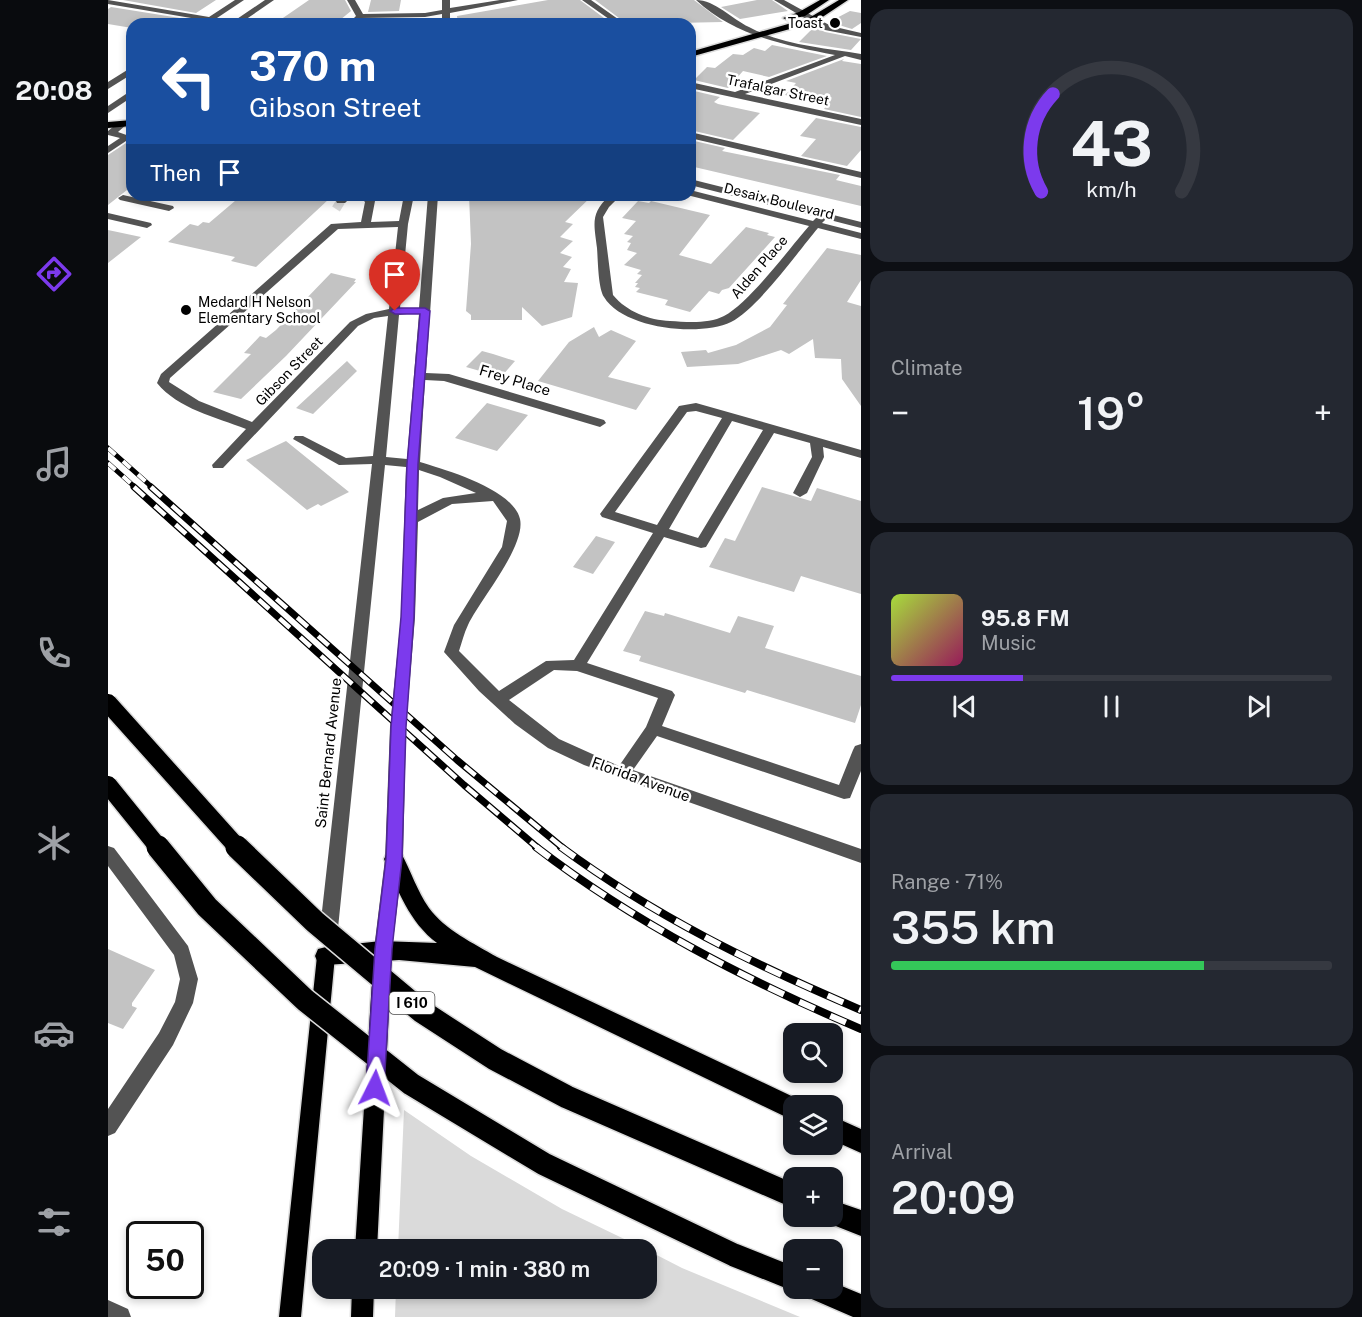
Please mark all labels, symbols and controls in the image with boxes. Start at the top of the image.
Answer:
place label: Toast [788,15,823,31]
marker: Toast [828,16,842,30]
text: 370 m [249,41,376,90]
icon: left [150,42,228,120]
street label: Trafalgar Street [725,71,831,109]
text: 20:08 [15,74,93,106]
text: Gibson Street [249,91,422,123]
text: 43 [1070,107,1153,180]
icon: arrive [213,156,246,189]
text: Then [150,160,201,186]
text: km/h [1086,178,1137,203]
street label: Desaix Boulevard [722,180,836,222]
street label: Alden Place [727,232,791,302]
pin [369,249,420,311]
icon: directions [33,253,75,295]
icon: arrive [378,258,411,291]
place label: Medard H Nelson Elementary School [198,294,321,326]
marker: Medard H Nelson Elementary School [179,303,193,317]
street label: Gibson Street [252,333,326,409]
text: Climate [891,356,963,380]
street label: Frey Place [477,361,553,399]
text: 19° [1077,387,1146,440]
text: − [891,394,909,432]
text: + [1314,394,1332,432]
icon: music [33,443,75,485]
text: 95.8 FM [981,605,1070,631]
text: Music [981,631,1036,655]
icon: phone [33,632,75,674]
street label: Saint Bernard Avenue [312,677,344,829]
icon: previous [948,690,981,723]
icon: pause [1095,690,1128,723]
icon: next [1242,690,1275,723]
street label: Florida Avenue [589,753,693,805]
icon: climate [33,822,75,864]
text: Range · 71% [891,870,1003,894]
text: 355 km [891,901,1055,954]
road number: I 610 [390,992,434,1014]
icon: car [33,1012,75,1054]
map controls [783,1023,843,1299]
button: search [783,1023,843,1083]
position arrow [343,1056,407,1120]
button: layers [783,1095,843,1155]
text: Arrival [891,1140,953,1164]
button: + [783,1167,843,1227]
text: 20:09 [891,1171,1015,1224]
icon: filters [33,1201,75,1243]
speed limit sign: 50 [126,1221,204,1299]
button: − [783,1239,843,1299]
text: 20:09 · 1 min · 380 m [379,1256,590,1282]

